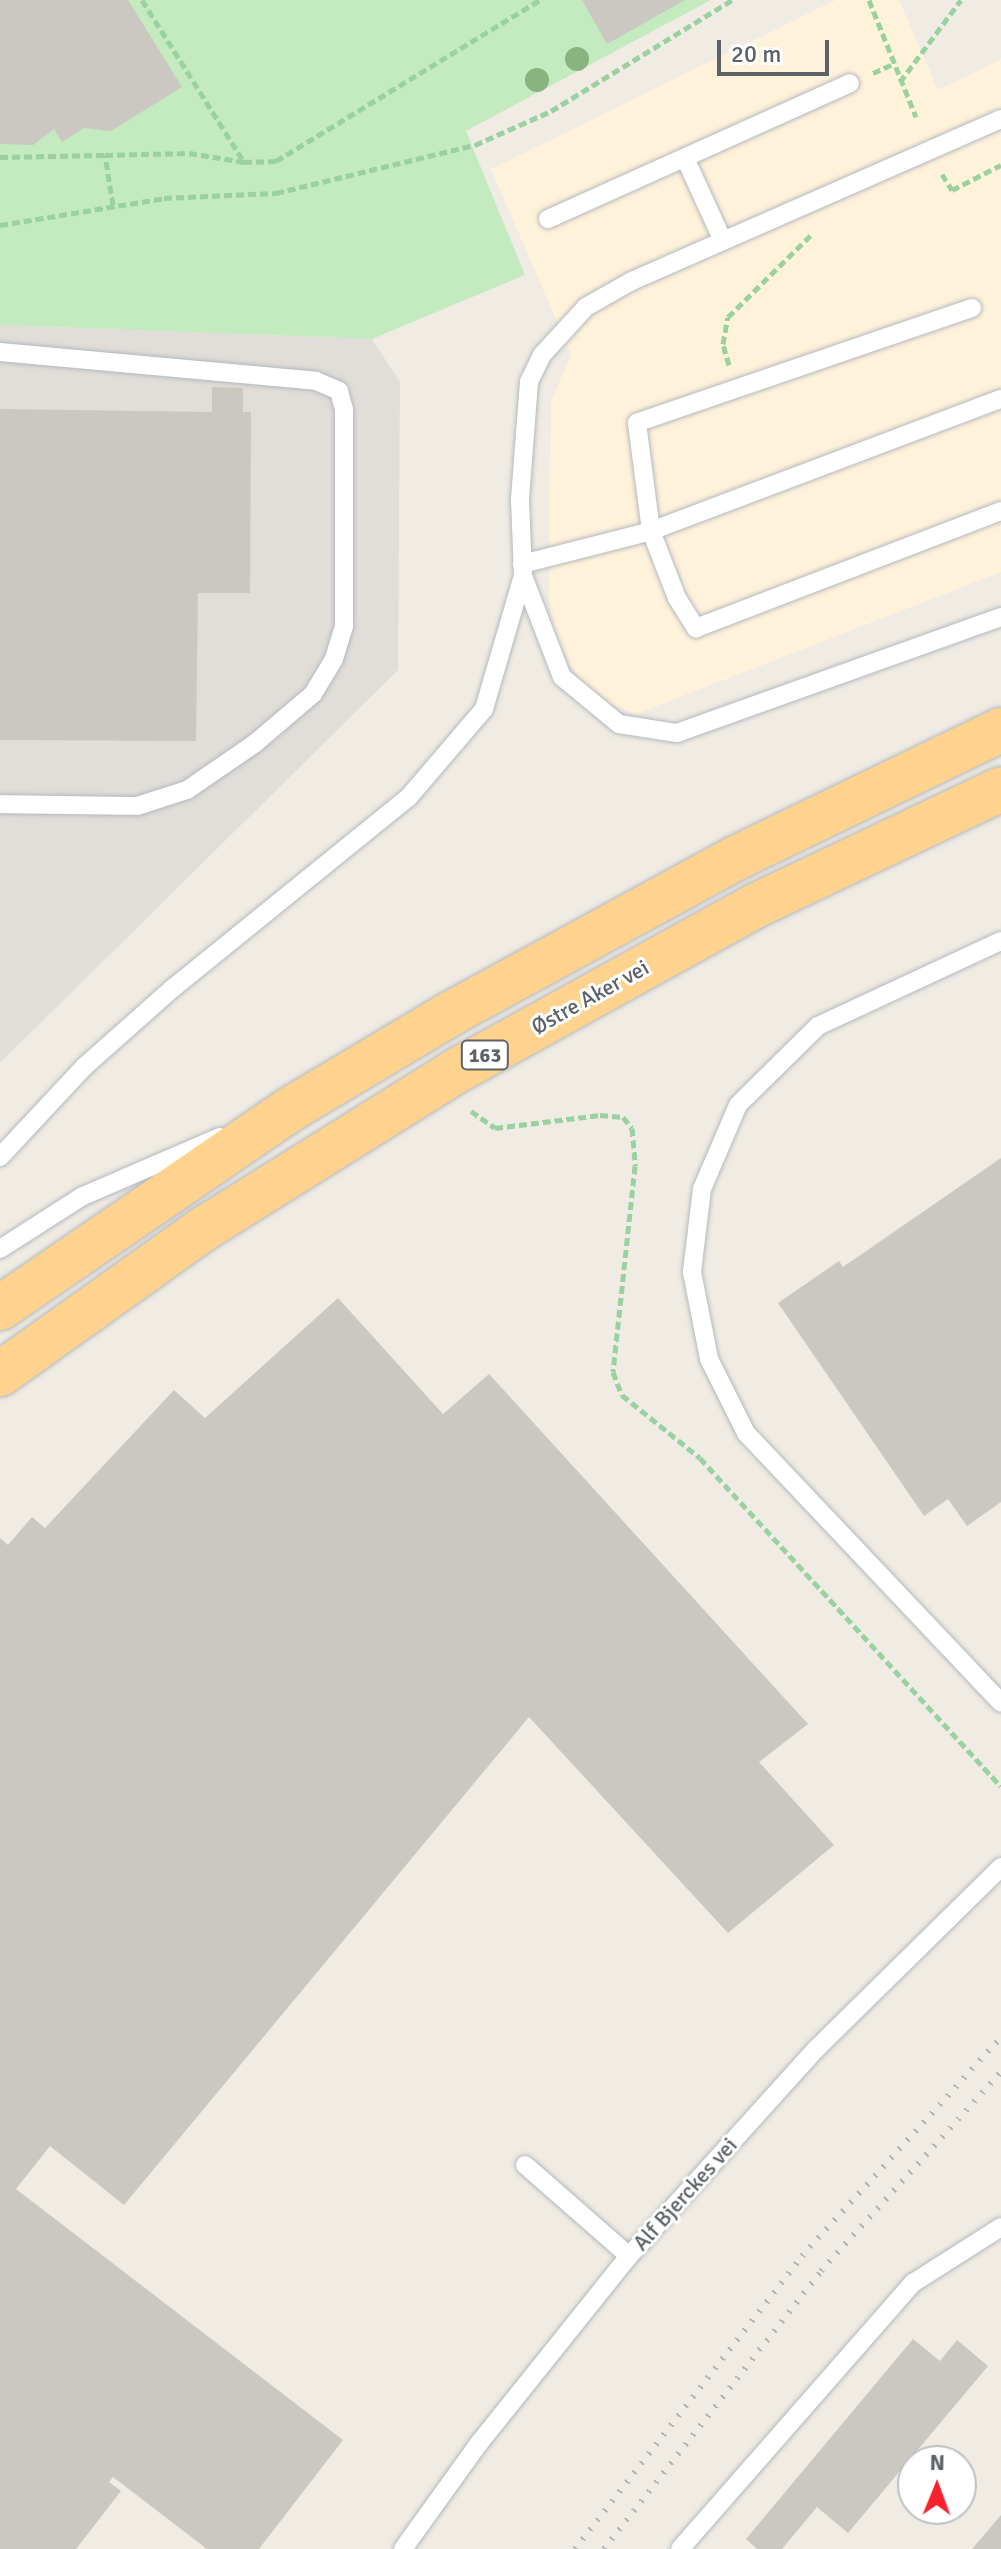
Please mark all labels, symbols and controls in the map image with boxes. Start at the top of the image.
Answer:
scale bar [721,24,833,74]
text: 20 m [731,39,781,69]
street label: Østre Aker vei [527,954,653,1040]
road number: 163 [459,1039,511,1071]
street label: Alf Bjerckes vei [627,2132,743,2256]
north arrow [897,2445,977,2525]
text: N [930,2449,945,2476]

